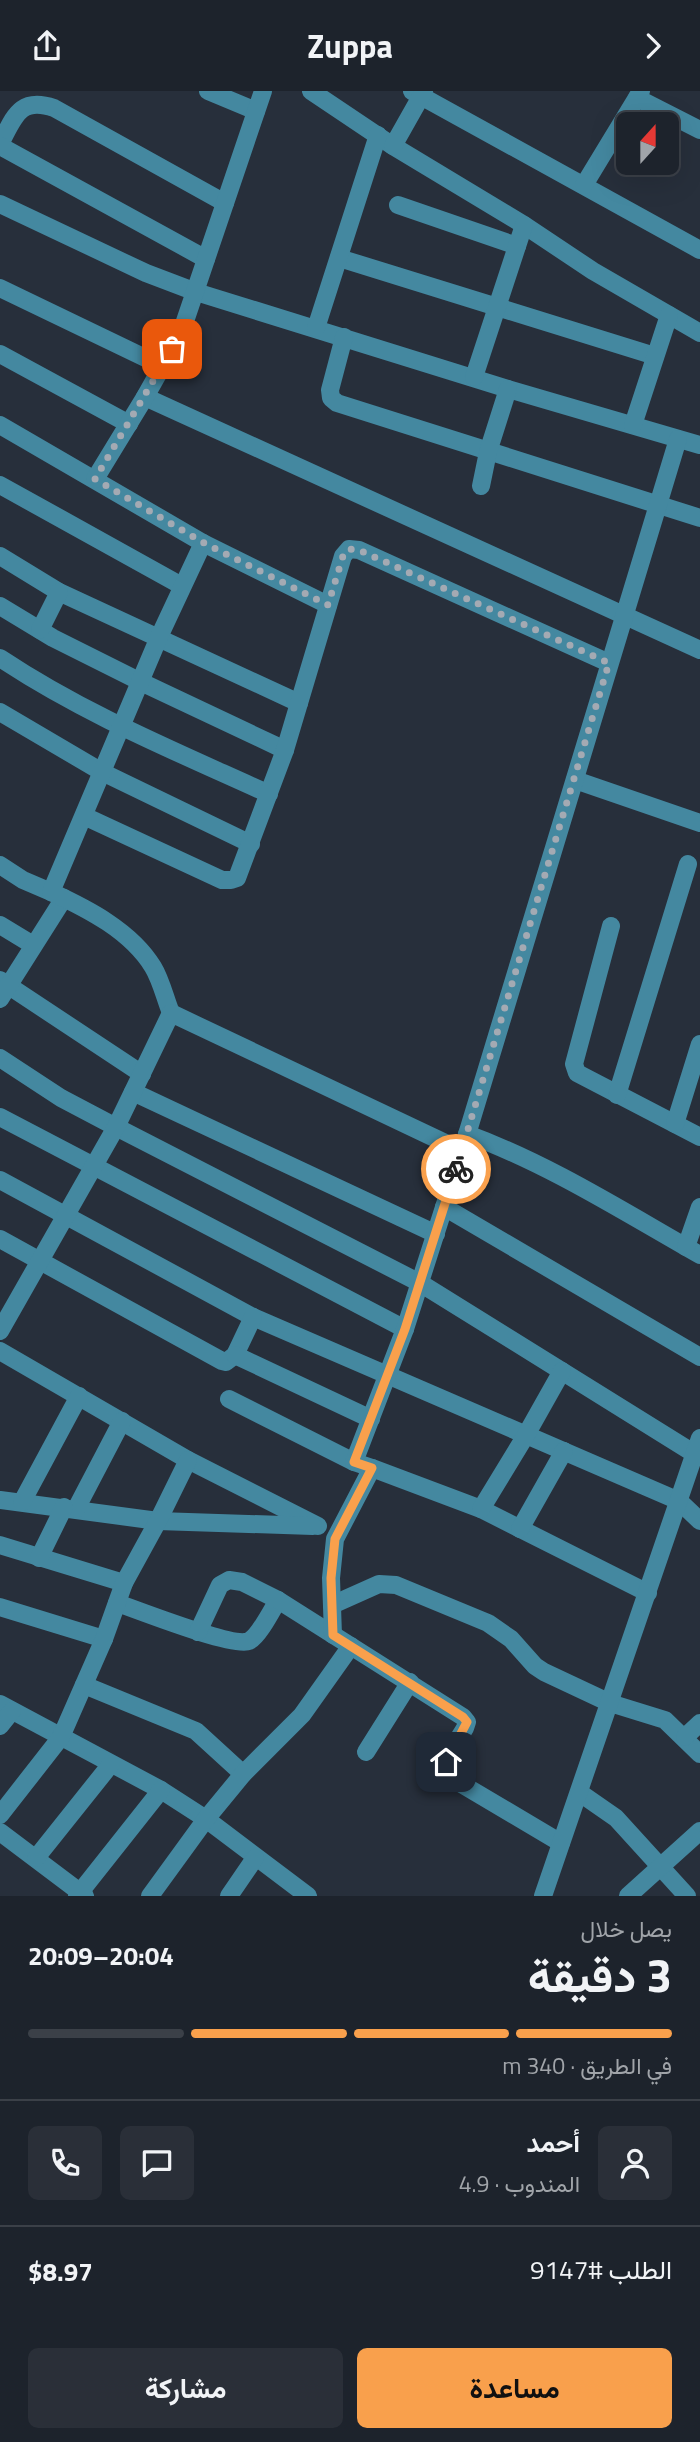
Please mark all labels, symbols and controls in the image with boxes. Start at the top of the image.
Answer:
text: Zuppa [307,22,393,70]
icon: share [28,27,66,65]
icon: forward [634,27,672,65]
north arrow [616,112,679,175]
map controls [616,112,679,175]
pin [142,319,202,379]
icon: bag [153,330,191,368]
courier [421,1134,491,1204]
icon: bike [437,1150,475,1188]
pin [416,1732,476,1792]
icon: home [427,1743,465,1781]
text: يصل خلال [581,1911,672,1946]
text: 20:04–20:09 [28,1936,174,1975]
text: 3 دقيقة [528,1940,672,2010]
text: في الطريق · 340 m [502,2048,672,2083]
text: أحمد [527,2123,580,2162]
button: phone [28,2126,102,2200]
button: chat [120,2126,194,2200]
button: person [598,2126,672,2200]
text: المندوب · 4.9 [459,2166,580,2201]
text: الطلب #9147 [530,2250,672,2289]
text: $8.97 [28,2252,93,2291]
button: مشاركة [28,2348,343,2428]
button: مساعدة [357,2348,672,2428]

